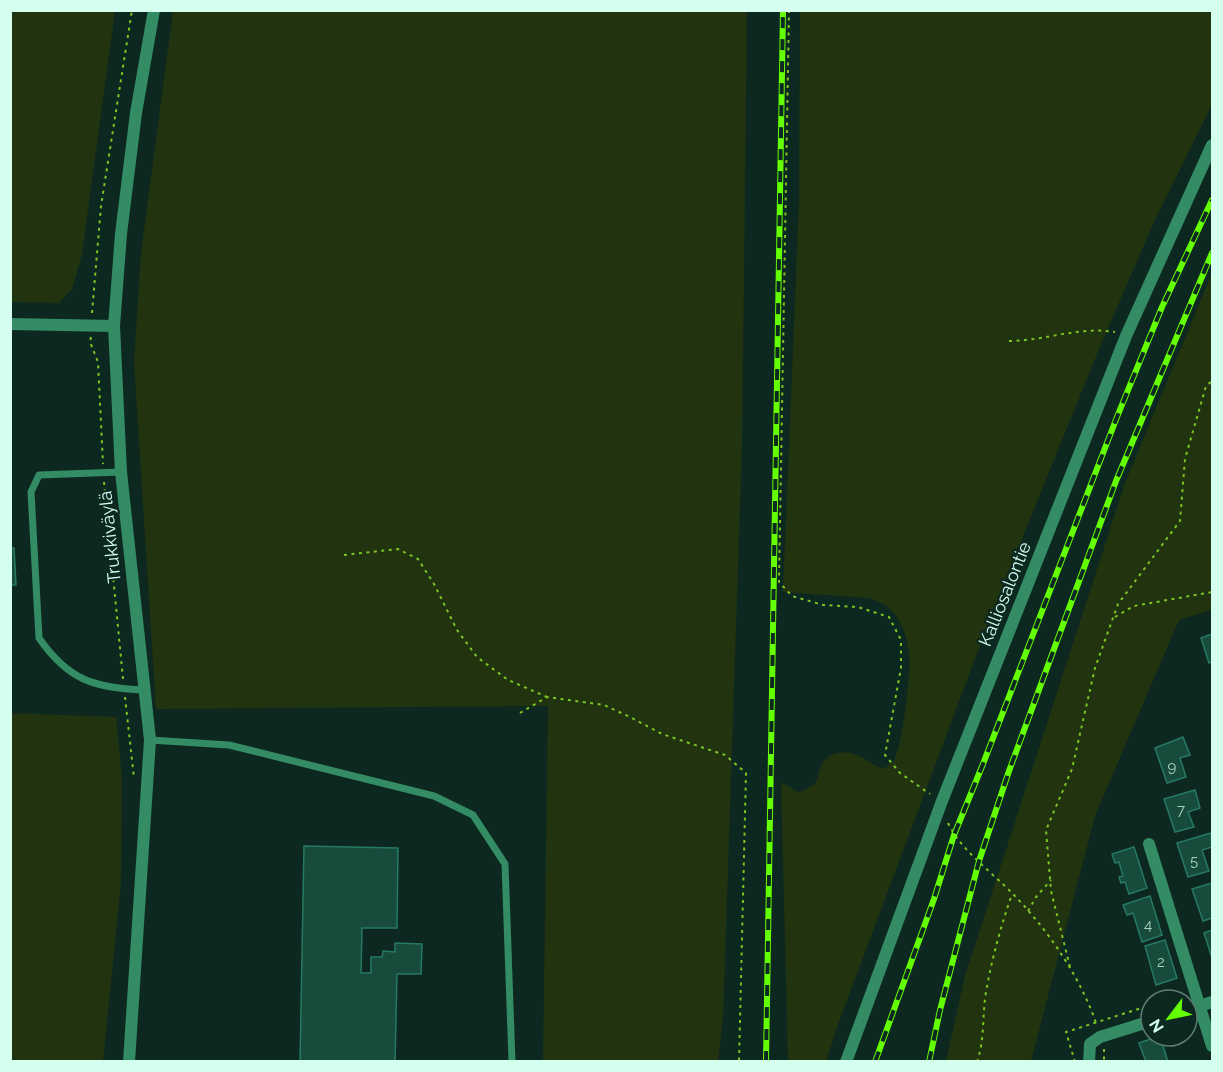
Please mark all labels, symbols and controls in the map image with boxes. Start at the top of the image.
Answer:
street label: Trukkiväylä [94,490,125,584]
street label: Kalliosalontie [974,538,1035,649]
house number: 9 [1168,758,1177,776]
house number: 7 [1177,801,1185,819]
house number: 5 [1190,852,1198,870]
house number: 4 [1144,916,1152,934]
house number: 2 [1157,953,1165,971]
north arrow [1139,988,1199,1048]
text: N [1145,1015,1168,1036]

